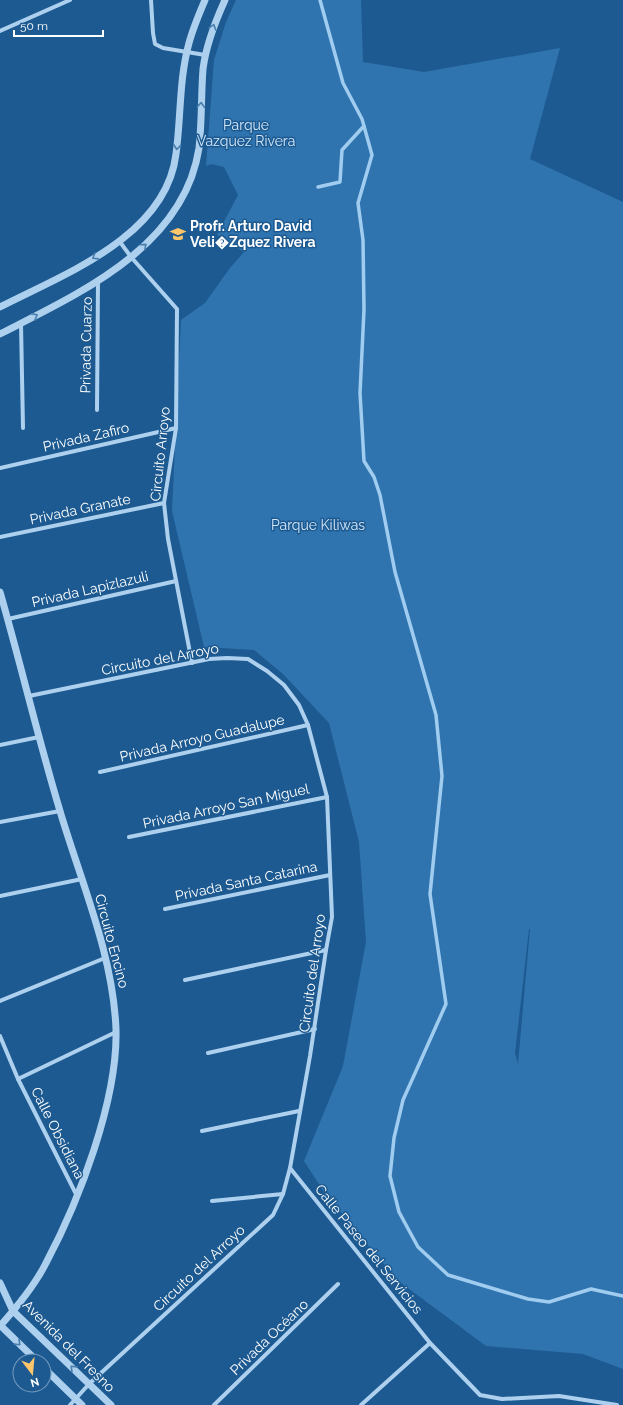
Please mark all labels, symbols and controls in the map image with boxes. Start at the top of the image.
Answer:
scale bar [14,12,103,38]
text: 50 m [20,19,48,33]
one-way arrow [208,24,217,31]
one-way arrow [197,102,206,108]
park label: Parque Vazquez Rivera [197,117,295,149]
one-way arrow [173,144,182,150]
place label: Profr. Arturo David Veli�Zquez Rivera [190,218,316,250]
school or university icon: Profr. Arturo David Veli�Zquez Rivera [169,225,187,243]
one-way arrow [139,244,146,251]
one-way arrow [92,253,99,260]
street label: Privada Cuarzo [77,296,95,394]
one-way arrow [30,313,38,320]
street label: Circuito Arroyo [147,406,173,502]
street label: Privada Zafiro [41,419,131,455]
street label: Privada Granate [28,491,132,527]
park label: Parque Kiliwas [271,517,365,533]
street label: Privada Lapizlazuli [30,568,150,610]
street label: Circuito del Arroyo [100,640,220,678]
street label: Privada Arroyo Guadalupe [118,711,286,765]
street label: Privada Arroyo San Miguel [141,781,311,831]
street label: Privada Santa Catarina [173,858,319,904]
street label: Circuito Encino [92,892,132,990]
street label: Circuito del Arroyo [296,913,328,1033]
street label: Calle Obsidiana [28,1084,88,1182]
street label: Calle Paseo del Servicios [312,1181,426,1317]
street label: Circuito del Arroyo [150,1222,248,1314]
street label: Privada Océano [227,1296,311,1378]
street label: Avenida del Fresno [20,1297,118,1395]
one-way arrow [13,1338,21,1346]
north arrow [12,1353,52,1393]
one-way arrow [70,1365,78,1373]
text: N [29,1375,40,1390]

